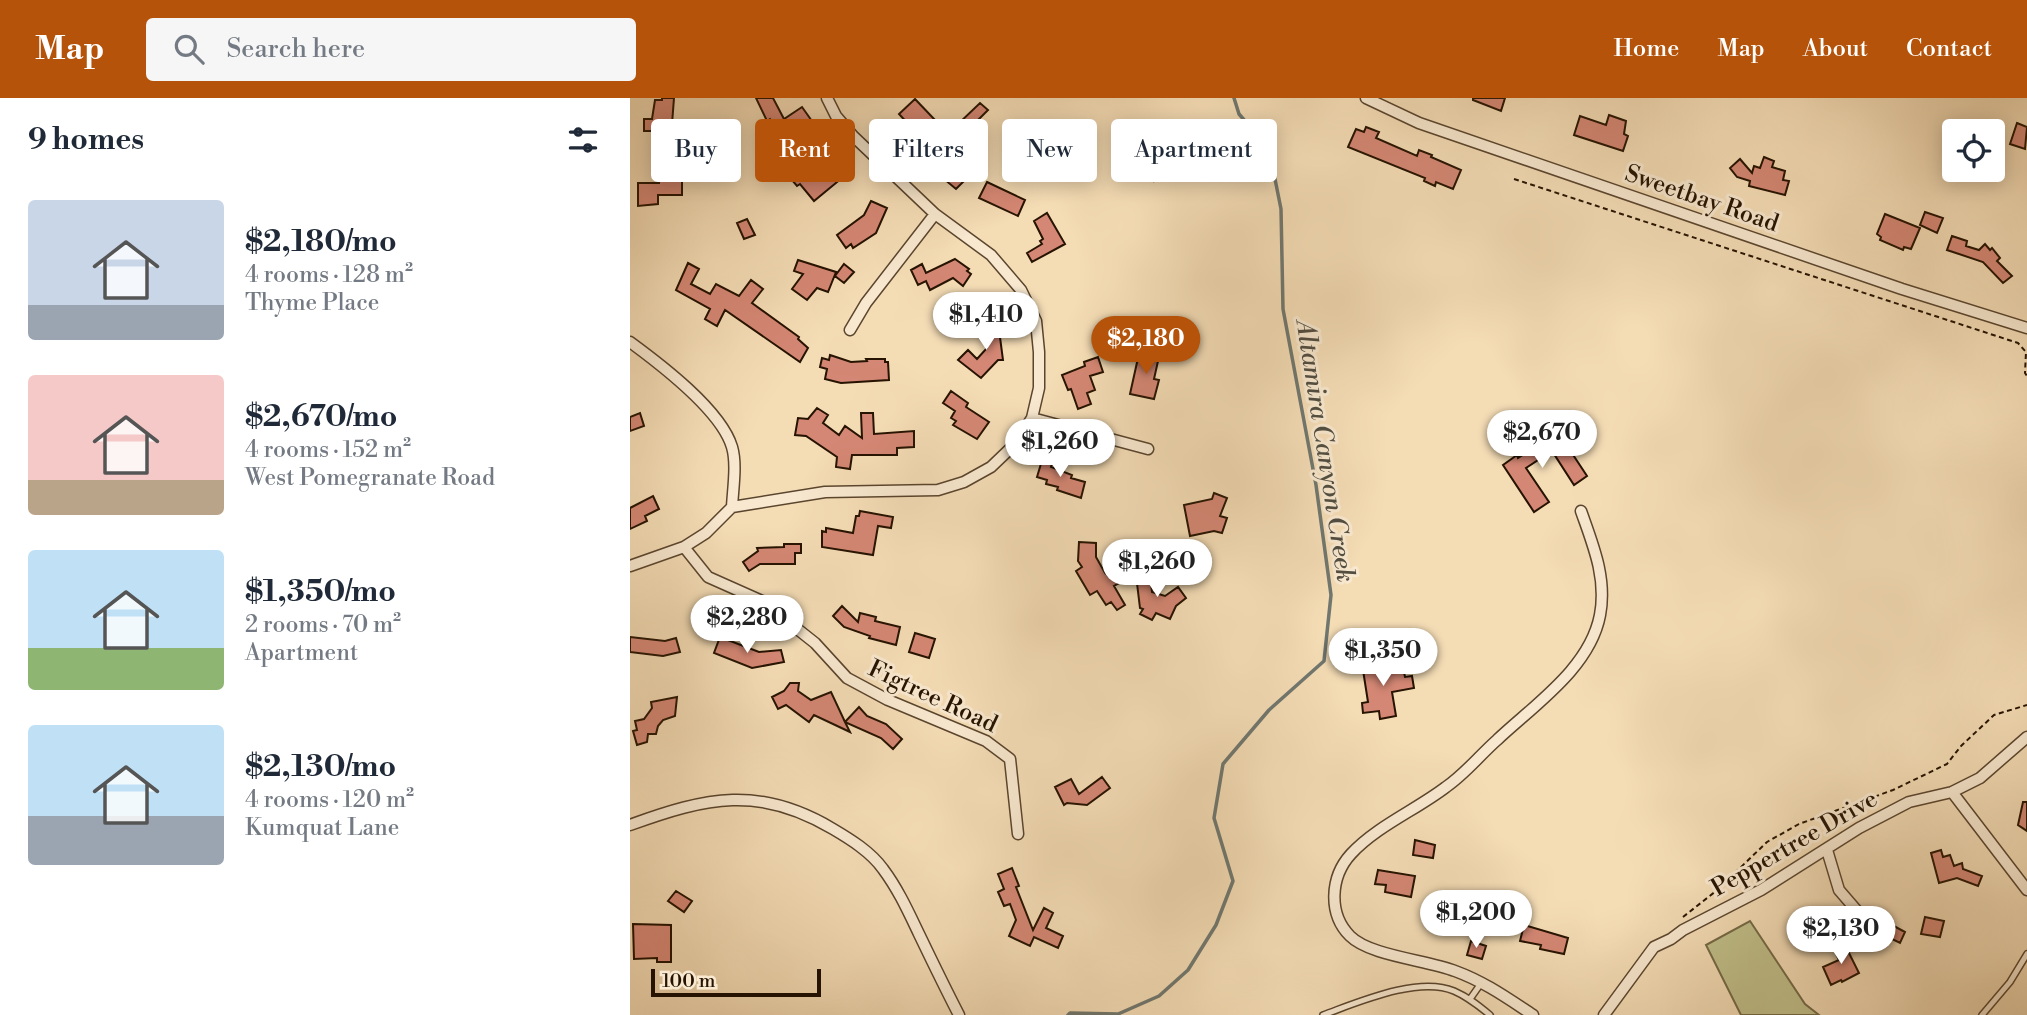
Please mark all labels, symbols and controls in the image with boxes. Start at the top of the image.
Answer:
search box [146,18,636,81]
text: Map [35,29,104,70]
icon: search [170,30,208,68]
text: Search here [226,33,365,65]
text: Home [1614,34,1679,64]
text: Map [1717,34,1765,64]
text: About [1803,34,1868,64]
text: Contact [1906,34,1992,64]
chip: Buy [651,119,741,182]
chip: Rent [755,119,855,182]
chip: Filters [869,119,988,182]
chip: New [1002,119,1097,182]
chip: Apartment [1111,119,1277,182]
map controls [1942,119,2005,182]
button: locate [1942,119,2005,182]
text: 9 homes [28,121,144,159]
icon: filters [564,121,602,159]
street label: Sweetbay Road [1621,159,1783,239]
text: $2,180/mo [245,223,397,261]
icon: home [84,228,168,312]
text: 4 rooms · 128 m² [245,261,413,289]
text: Thyme Place [245,289,379,317]
pin: $1,410 [929,292,1043,352]
text: $1,410 [949,301,1023,329]
water label: Altamira Canyon Creek [1288,315,1362,585]
pin: $2,180 [1089,316,1203,376]
text: $2,180 [1107,325,1185,353]
text: $2,670/mo [245,398,398,436]
icon: home [84,403,168,487]
pin: $2,670 [1485,410,1599,470]
text: $2,670 [1503,419,1581,447]
pin: $1,260 [1003,420,1117,479]
text: $1,260 [1021,428,1099,456]
text: 4 rooms · 152 m² [245,436,411,464]
text: West Pomegranate Road [245,464,495,492]
pin: $1,260 [1100,540,1214,599]
text: $1,260 [1118,548,1196,576]
text: $1,350/mo [245,573,396,611]
icon: home [84,578,168,662]
pin: $2,280 [690,596,804,655]
text: $2,280 [707,604,787,632]
text: 2 rooms · 70 m² [245,611,401,639]
pin: $1,350 [1326,628,1440,688]
text: $1,350 [1345,637,1421,665]
text: Apartment [245,639,358,667]
street label: Figtree Road [863,654,1002,740]
text: $2,130/mo [245,748,396,786]
icon: home [84,753,168,837]
street label: Peppertree Drive [1706,784,1883,904]
text: 4 rooms · 120 m² [245,786,414,814]
text: Kumquat Lane [245,814,399,842]
pin: $1,200 [1419,890,1533,950]
text: $1,200 [1436,899,1516,927]
pin: $2,130 [1784,906,1898,966]
text: $2,130 [1802,915,1880,943]
scale bar [651,966,821,998]
text: 100 m [662,969,715,993]

